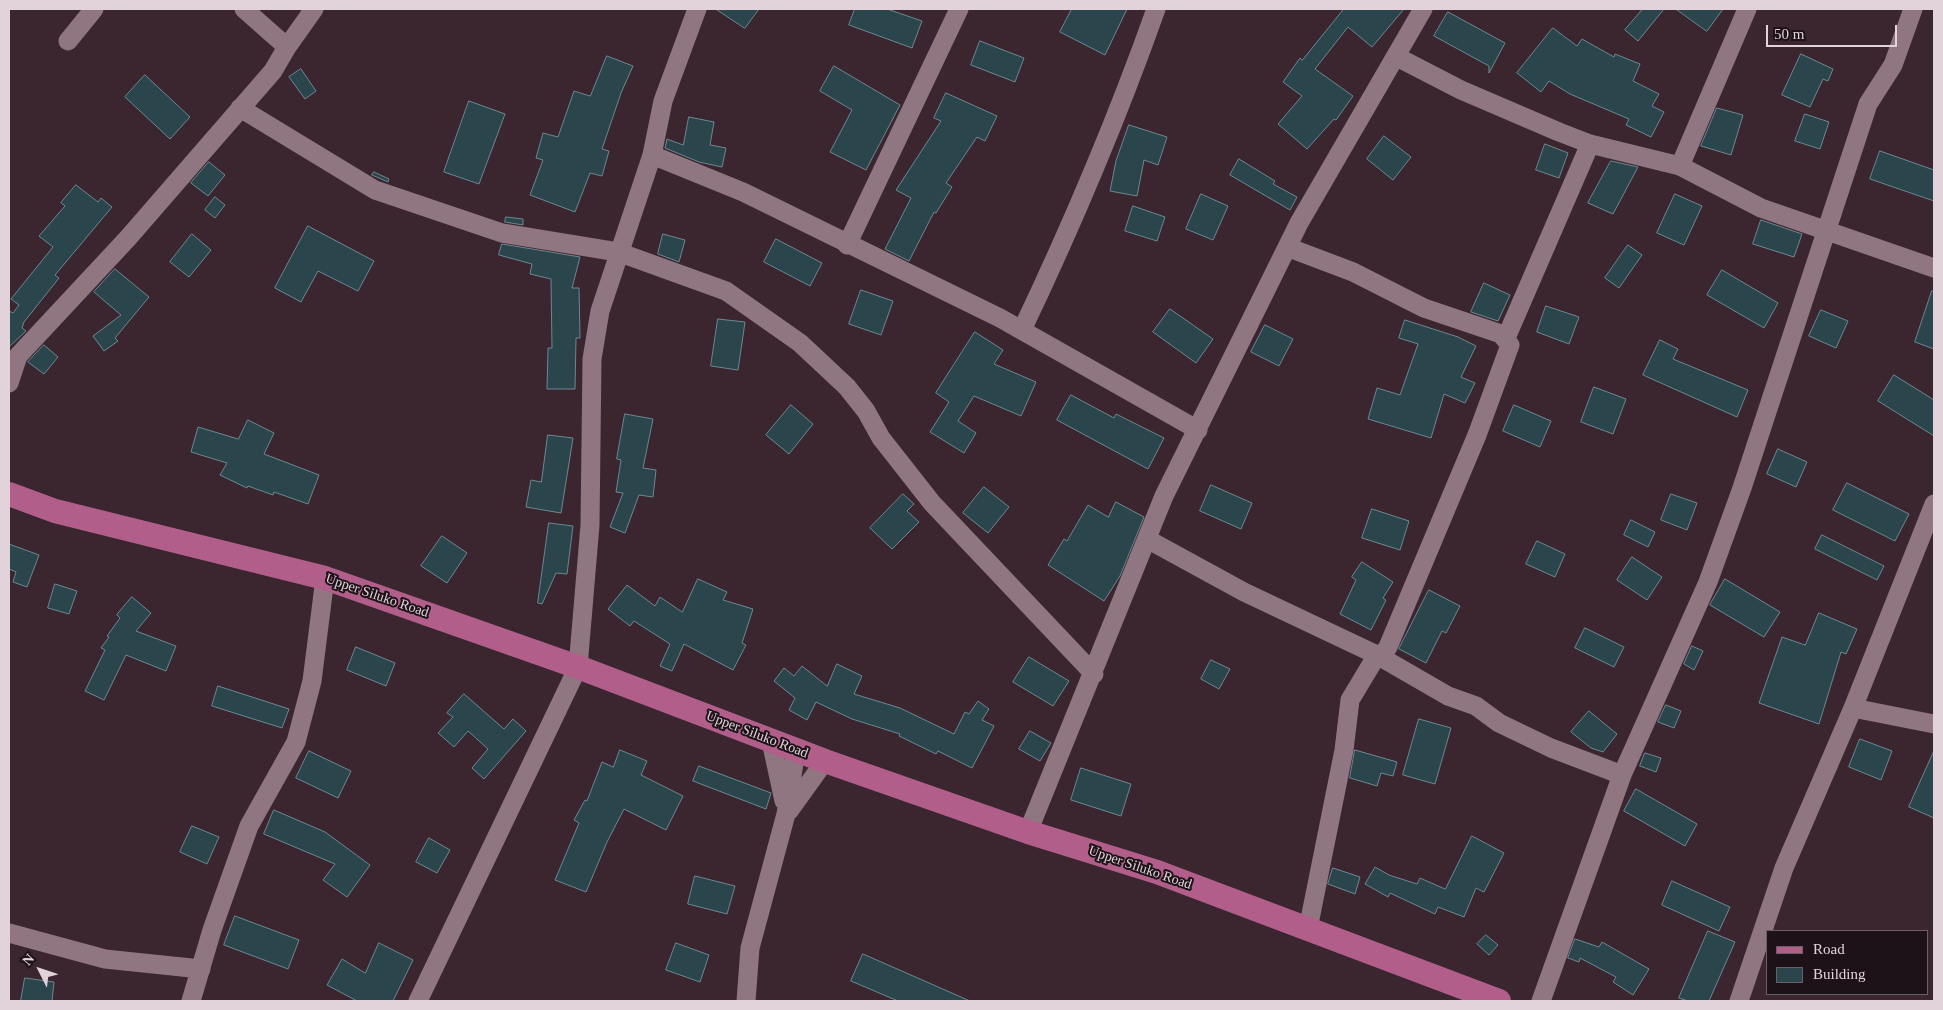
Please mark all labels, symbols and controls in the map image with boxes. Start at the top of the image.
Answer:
scale bar [1768,15,1899,47]
text: 50 m [1774,26,1804,42]
street label: Upper Siluko Road [323,570,431,622]
street label: Upper Siluko Road [704,708,810,762]
street label: Upper Siluko Road [1086,842,1194,894]
legend [1766,930,1928,995]
text: Road [1813,941,1845,957]
north arrow [15,945,65,995]
text: N [19,951,37,969]
text: Building [1813,966,1866,982]

